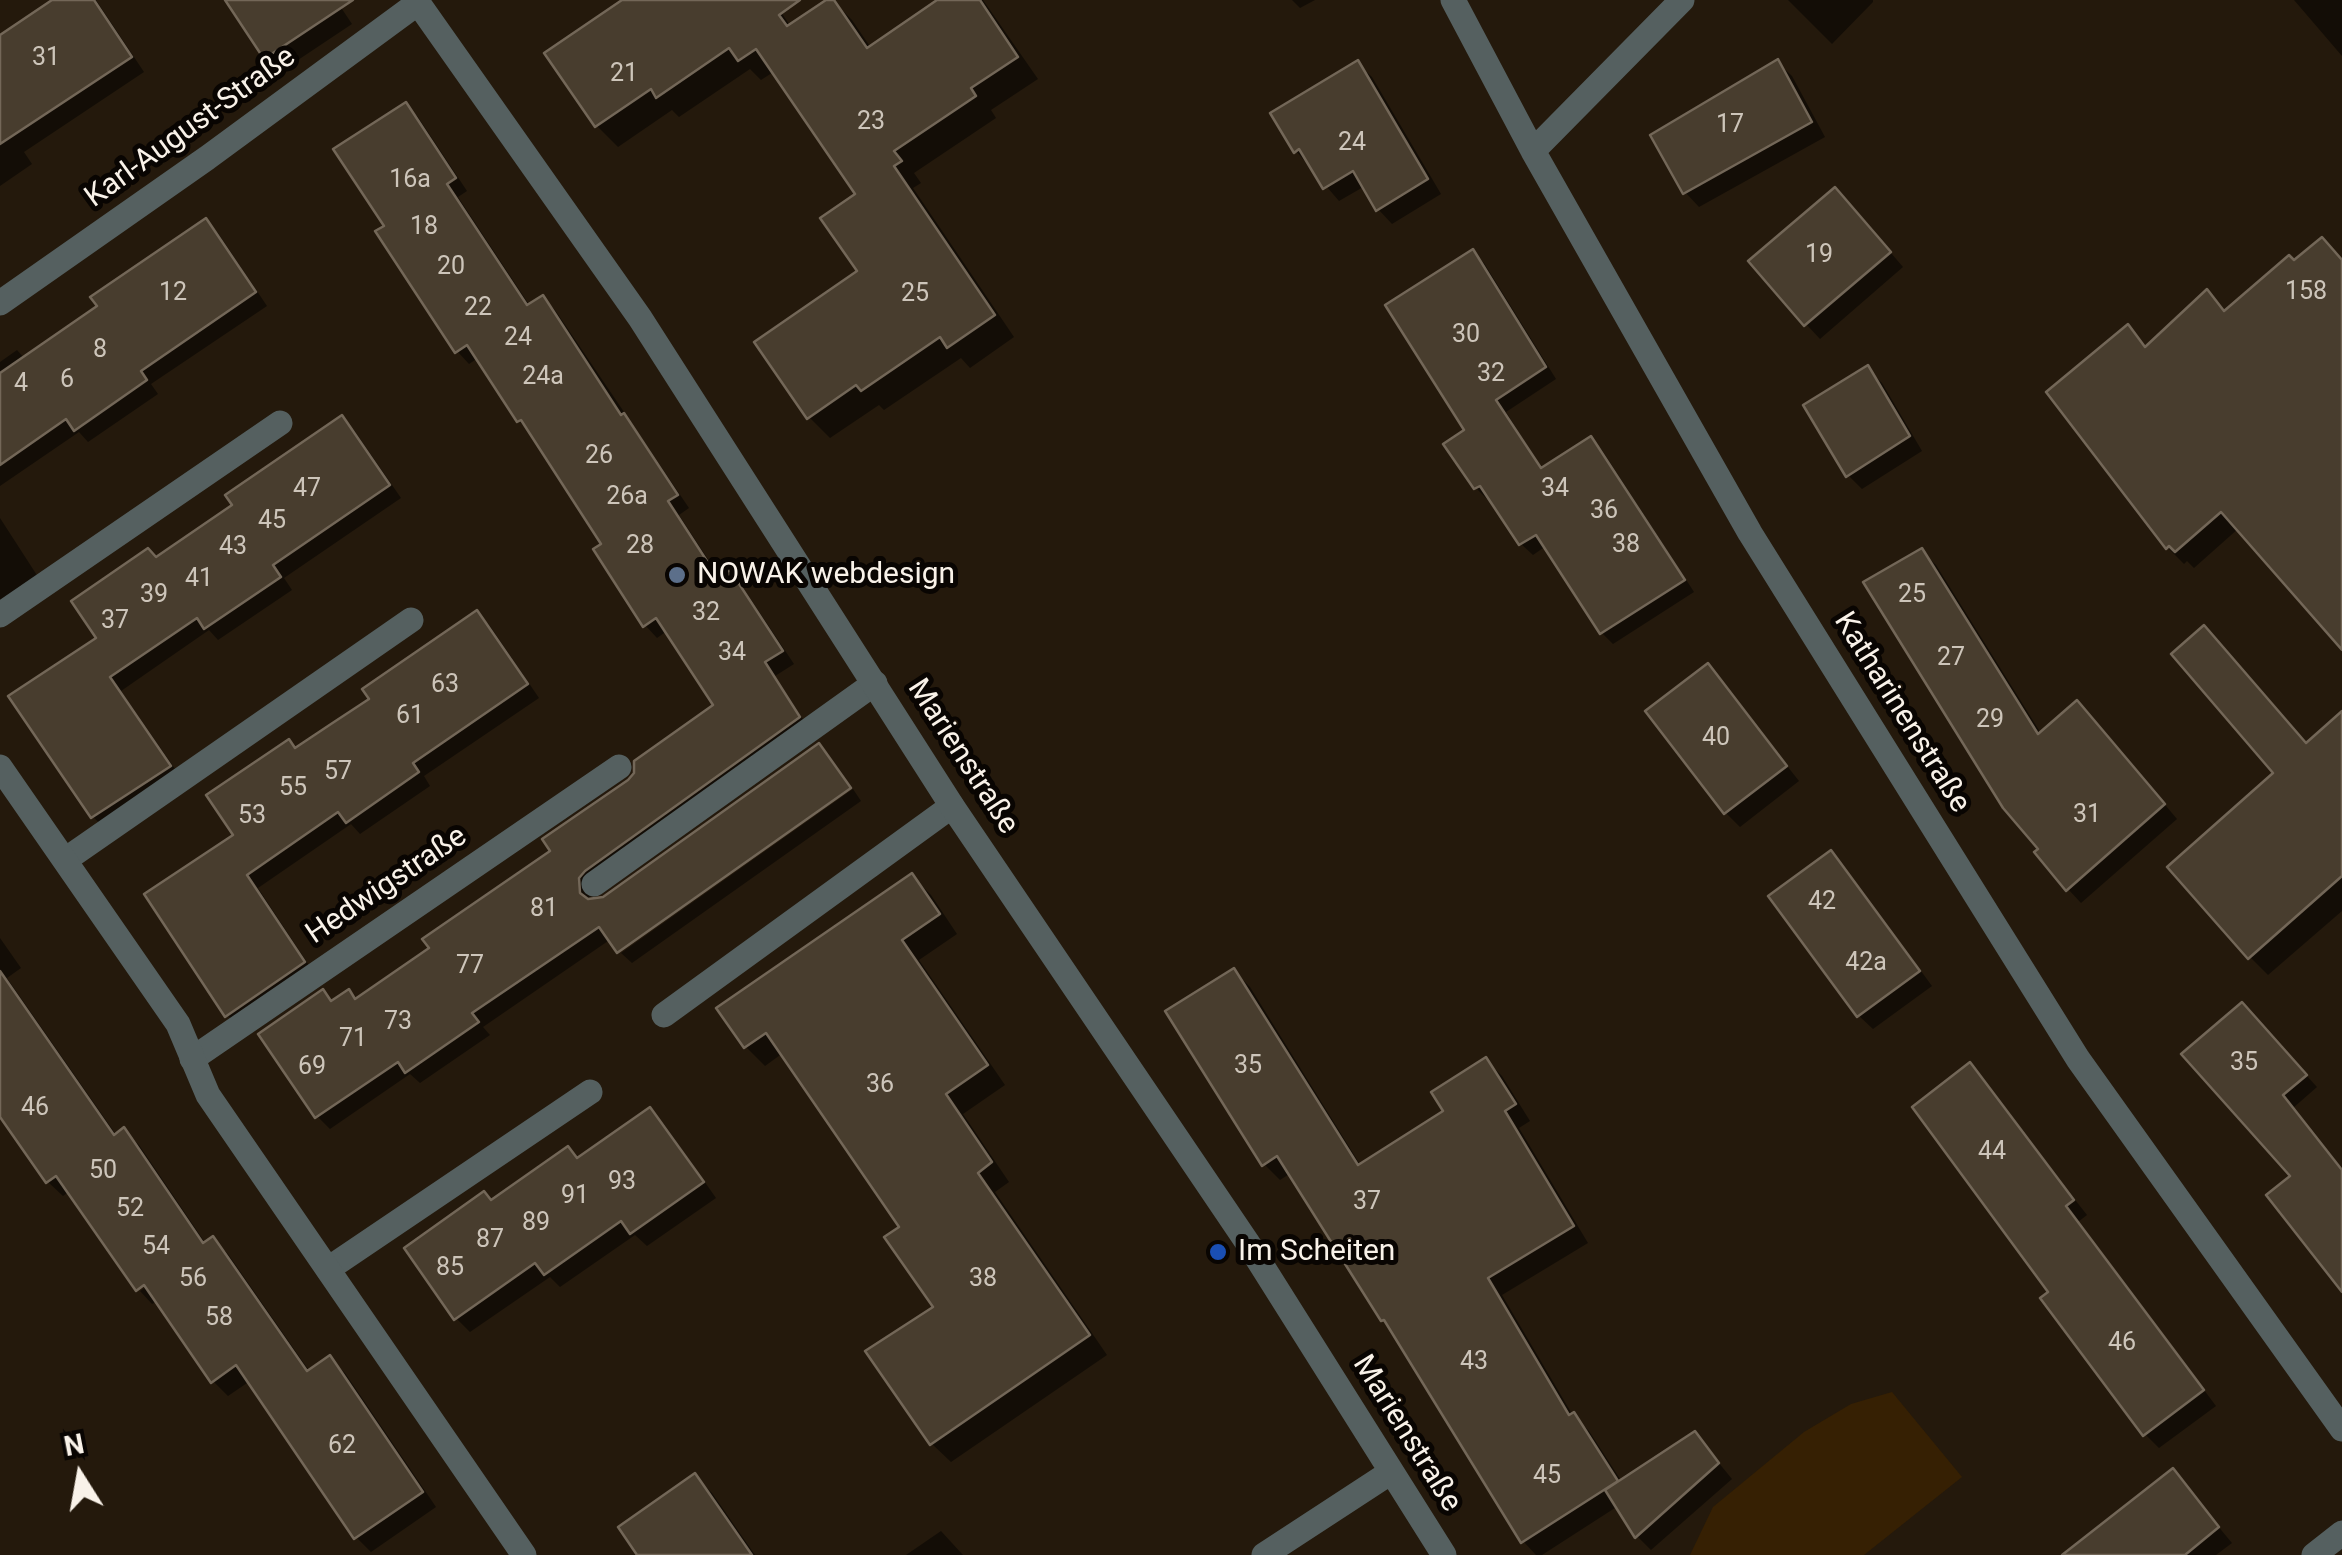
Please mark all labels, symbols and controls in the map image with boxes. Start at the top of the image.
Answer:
street label: Karl-August-Straße [79,40,303,216]
house number: 31 [32,44,60,74]
house number: 21 [610,60,638,90]
house number: 23 [857,108,885,138]
house number: 17 [1716,111,1744,141]
house number: 24 [1338,129,1366,159]
house number: 16a [389,166,431,196]
house number: 18 [410,213,438,243]
house number: 19 [1805,241,1833,271]
house number: 20 [437,253,465,283]
house number: 158 [2285,278,2327,308]
house number: 12 [159,279,187,309]
house number: 25 [901,280,929,310]
house number: 22 [464,294,492,324]
house number: 30 [1452,321,1480,351]
house number: 24 [504,324,532,354]
house number: 8 [93,336,107,366]
house number: 32 [1477,360,1505,390]
house number: 24a [522,363,564,393]
house number: 6 [60,366,74,396]
house number: 4 [14,370,28,400]
house number: 26 [585,442,613,472]
house number: 47 [293,475,321,505]
house number: 34 [1541,475,1569,505]
house number: 26a [606,483,648,513]
house number: 36 [1590,497,1618,527]
house number: 45 [258,507,286,537]
house number: 38 [1612,531,1640,561]
house number: 28 [626,532,654,562]
house number: 43 [219,533,247,563]
place label: NOWAK webdesign [697,557,955,593]
marker: NOWAK webdesign [666,564,688,586]
house number: 41 [185,565,213,595]
house number: 39 [140,581,168,611]
house number: 25 [1898,581,1926,611]
house number: 32 [692,599,720,629]
street label: Katharinenstraße [1825,606,1977,820]
house number: 37 [101,607,129,637]
house number: 34 [718,639,746,669]
house number: 27 [1937,644,1965,674]
house number: 63 [431,671,459,701]
street label: Marienstraße [899,673,1025,841]
house number: 61 [396,702,424,732]
house number: 29 [1976,706,2004,736]
house number: 40 [1702,724,1730,754]
house number: 57 [324,758,352,788]
house number: 55 [279,774,307,804]
house number: 31 [2073,801,2101,831]
house number: 53 [238,802,266,832]
street label: Hedwigstraße [300,819,474,953]
house number: 42 [1808,888,1836,918]
house number: 81 [530,895,558,925]
house number: 42a [1845,949,1887,979]
house number: 77 [456,952,484,982]
house number: 73 [384,1008,412,1038]
house number: 71 [339,1025,367,1055]
house number: 35 [2230,1049,2258,1079]
house number: 35 [1234,1052,1262,1082]
house number: 69 [298,1053,326,1083]
house number: 36 [866,1071,894,1101]
house number: 46 [21,1094,49,1124]
house number: 44 [1978,1138,2006,1168]
house number: 50 [89,1157,117,1187]
house number: 93 [608,1168,636,1198]
house number: 91 [561,1182,589,1212]
house number: 37 [1353,1188,1381,1218]
house number: 52 [116,1195,144,1225]
house number: 89 [522,1209,550,1239]
house number: 87 [476,1226,504,1256]
house number: 54 [142,1233,170,1263]
place label: Im Scheiten [1238,1234,1395,1270]
marker: Im Scheiten [1207,1241,1229,1263]
house number: 85 [436,1254,464,1284]
house number: 56 [179,1265,207,1295]
house number: 38 [969,1265,997,1295]
house number: 58 [205,1304,233,1334]
house number: 46 [2108,1329,2136,1359]
house number: 43 [1460,1348,1488,1378]
street label: Marienstraße [1344,1349,1468,1519]
north arrow [30,1425,130,1525]
text: N [61,1427,87,1463]
house number: 62 [328,1432,356,1462]
house number: 45 [1533,1462,1561,1492]

